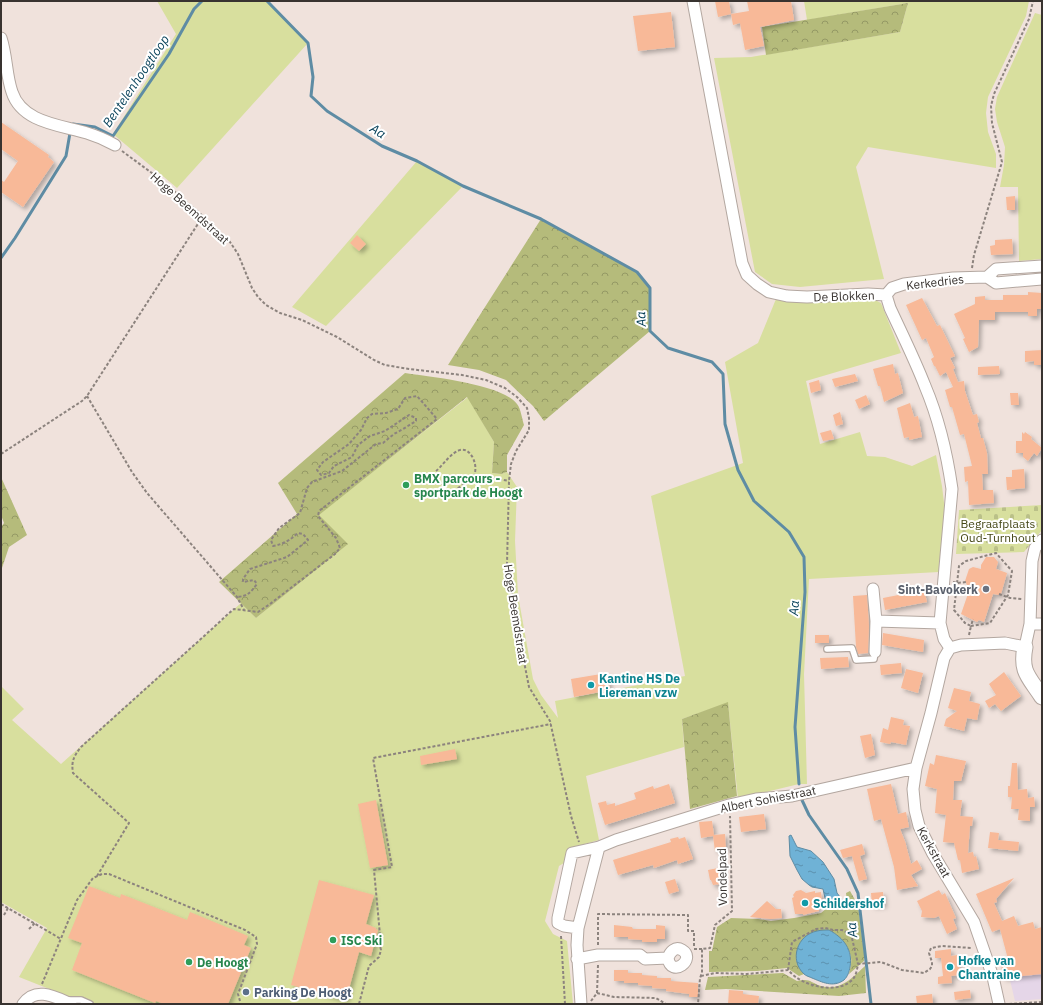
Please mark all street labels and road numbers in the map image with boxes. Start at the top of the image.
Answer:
street label: Hoge Beemdstraat [148,169,232,247]
street label: Kerkedries [905,271,965,293]
street label: De Blokken [813,287,875,305]
street label: Hoge Beemdstraat [501,563,531,665]
street label: Albert Sohiestraat [719,782,817,816]
street label: Kerkstraat [914,824,954,880]
street label: Vondelpad [714,848,730,906]

